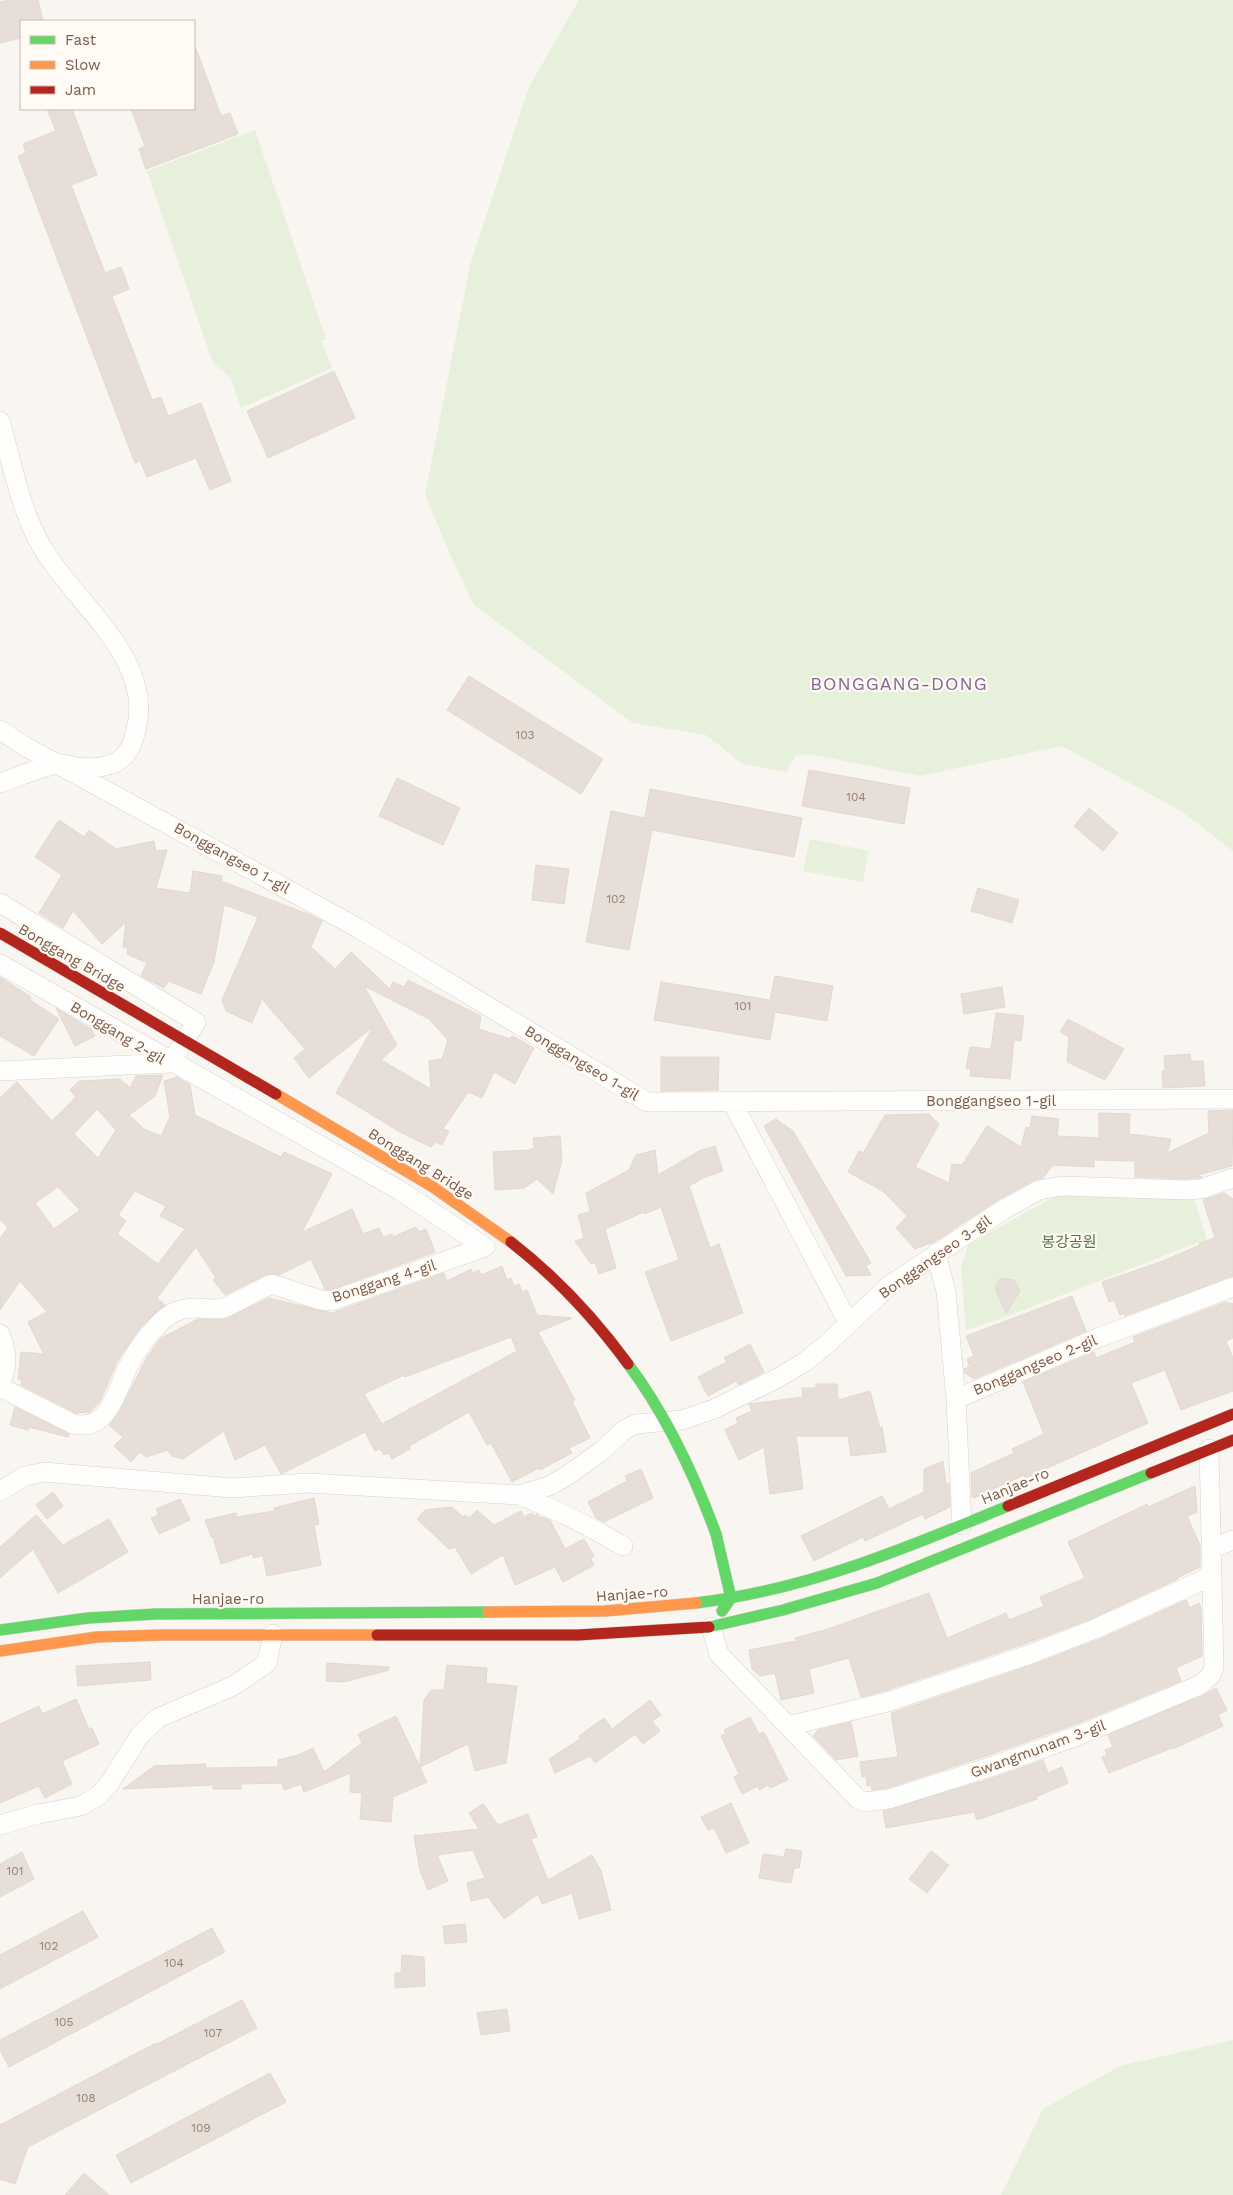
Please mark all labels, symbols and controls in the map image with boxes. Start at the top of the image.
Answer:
legend [20,20,195,110]
text: Fast [65,31,97,49]
text: Slow [65,56,101,74]
text: Jam [65,81,96,99]
district label: BONGGANG-DONG [810,673,988,694]
house number: 103 [516,728,534,742]
house number: 104 [846,790,866,804]
street label: Bonggangseo 1-gil [171,819,294,898]
house number: 102 [606,892,626,906]
street label: Bonggang Bridge [15,920,129,996]
street label: Bonggang 2-gil [67,998,169,1069]
house number: 101 [735,999,751,1013]
street label: Bonggangseo 1-gil [522,1022,643,1104]
street label: Bonggangseo 1-gil [926,1092,1057,1110]
street label: Bonggang Bridge [365,1124,477,1204]
street label: Bonggangseo 3-gil [875,1211,995,1303]
park label: 봉강공원 [1041,1233,1097,1251]
street label: Bonggang 4-gil [330,1256,439,1306]
street label: Bonggangseo 2-gil [970,1331,1100,1399]
street label: Hanjae-ro [978,1464,1052,1508]
street label: Hanjae-ro [595,1582,669,1606]
street label: Hanjae-ro [192,1590,264,1608]
street label: Gwangmunam 3-gil [968,1716,1108,1782]
house number: 101 [7,1864,23,1878]
house number: 102 [39,1939,59,1953]
house number: 104 [164,1956,184,1970]
house number: 105 [54,2015,74,2029]
house number: 107 [204,2026,223,2040]
house number: 108 [76,2091,96,2105]
house number: 109 [191,2121,211,2135]

